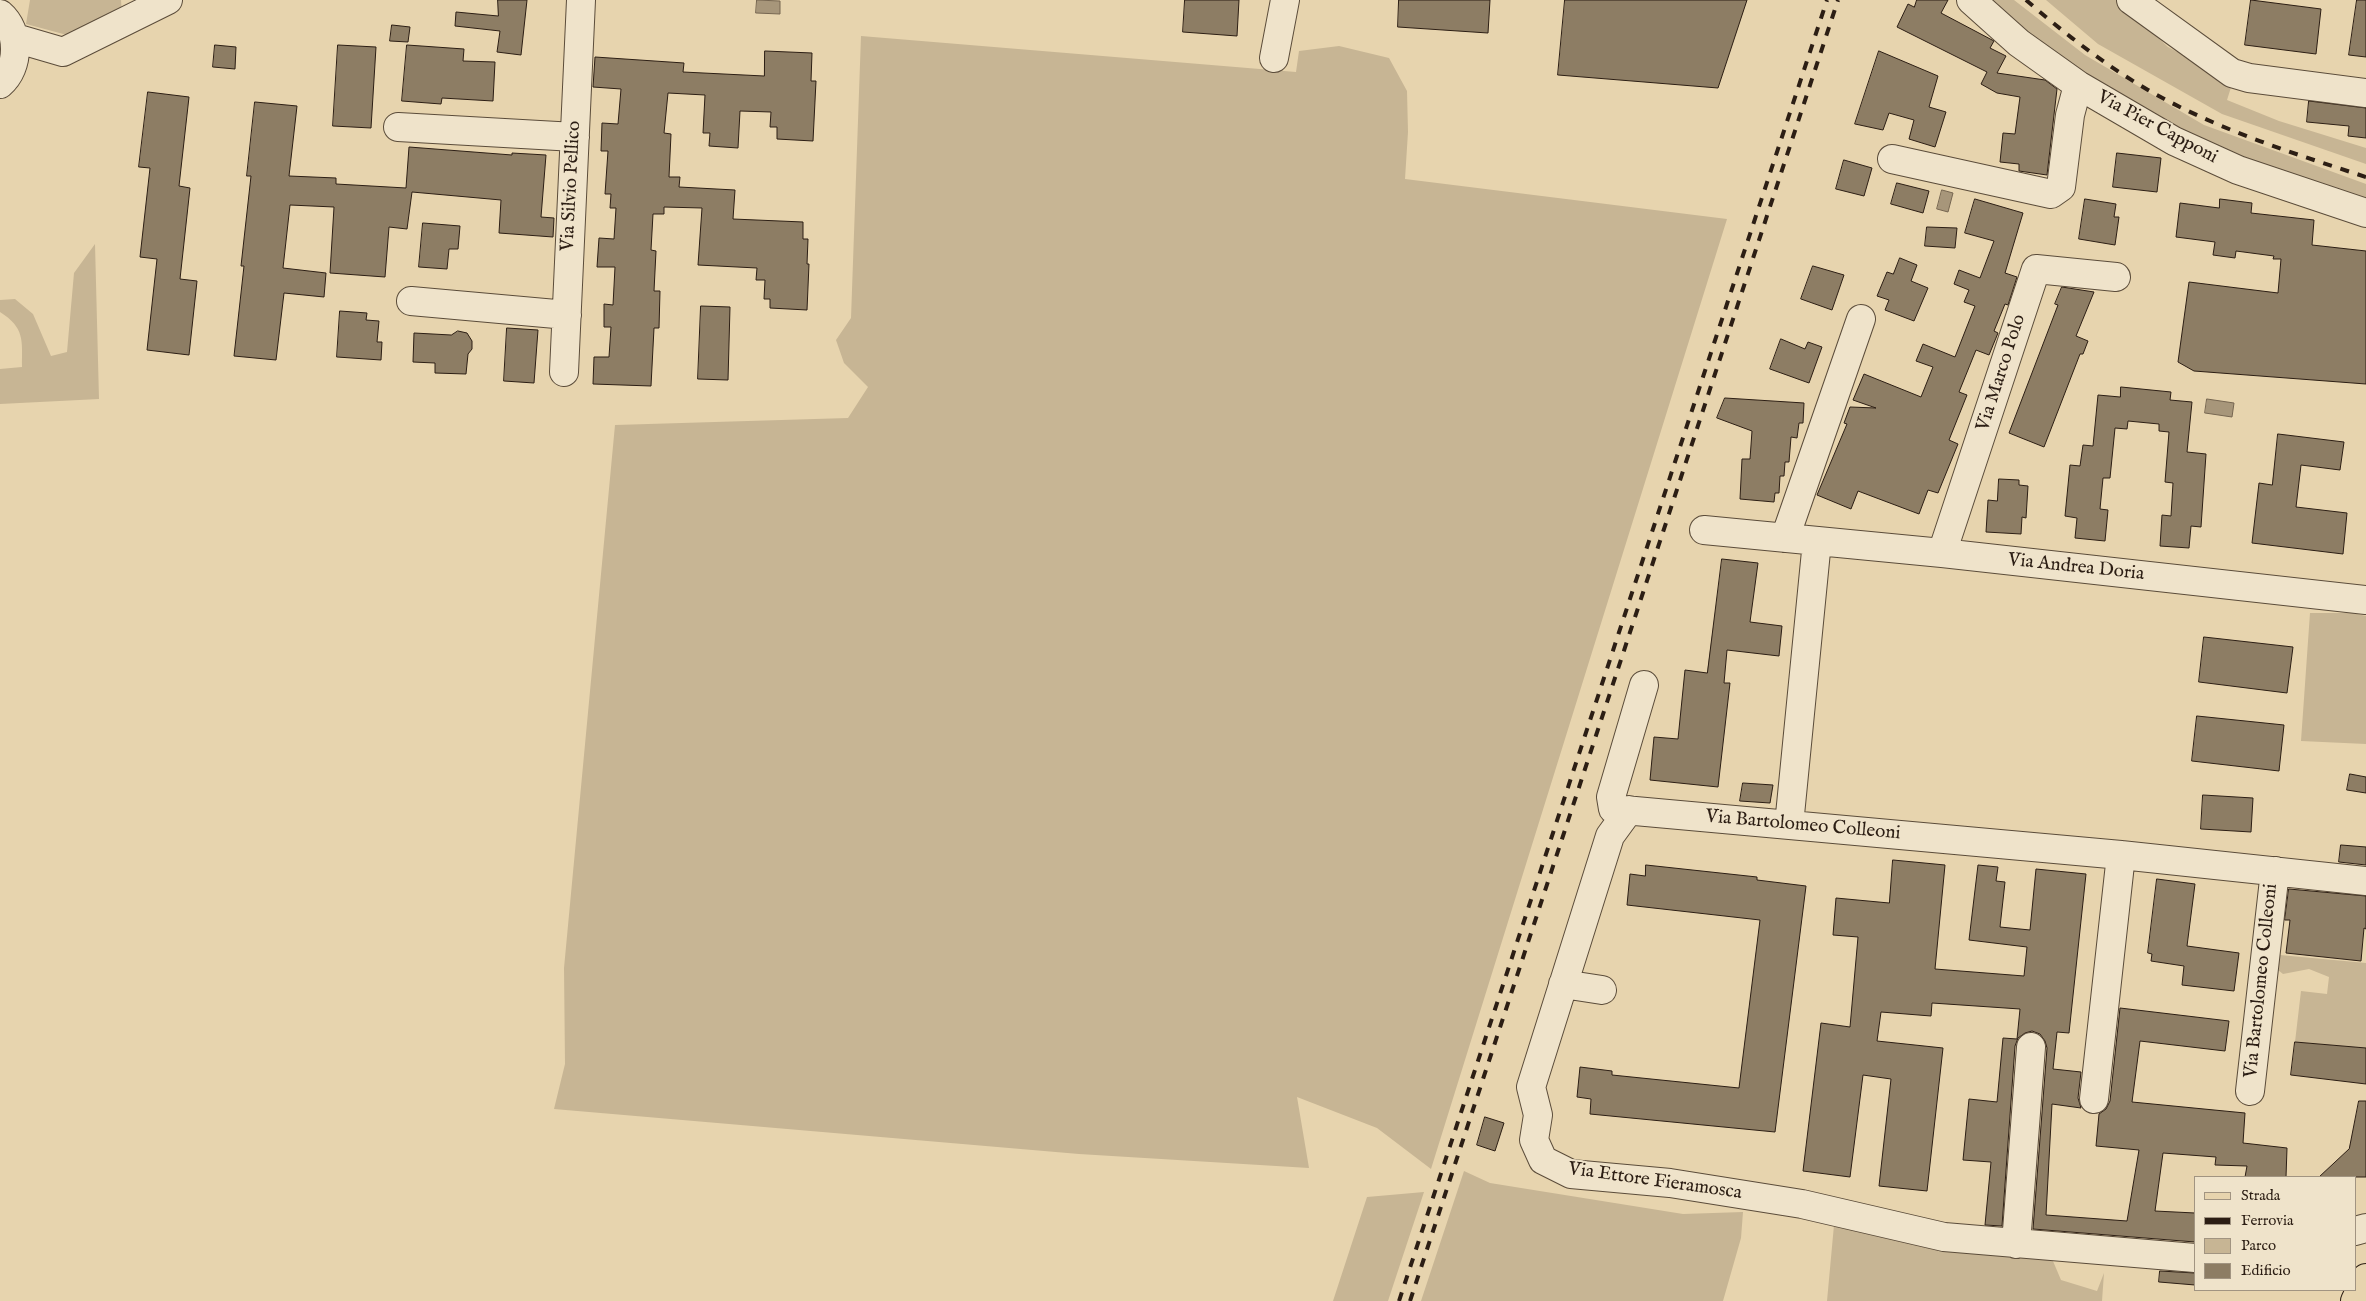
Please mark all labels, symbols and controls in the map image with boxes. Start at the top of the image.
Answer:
street label: Via Pier Capponi [2093,87,2221,169]
street label: Via Silvio Pellico [557,120,587,252]
street label: Via Marco Polo [1972,312,2032,434]
street label: Via Andrea Doria [2007,550,2145,586]
street label: Via Bartolomeo Colleoni [1705,806,1901,846]
street label: Via Bartolomeo Colleoni [2240,883,2284,1079]
street label: Via Ettore Fieramosca [1567,1159,1743,1205]
legend [2194,1176,2356,1291]
text: Strada [2241,1186,2280,1205]
text: Ferrovia [2241,1211,2293,1230]
text: Parco [2241,1236,2276,1255]
text: Edificio [2241,1261,2291,1280]

